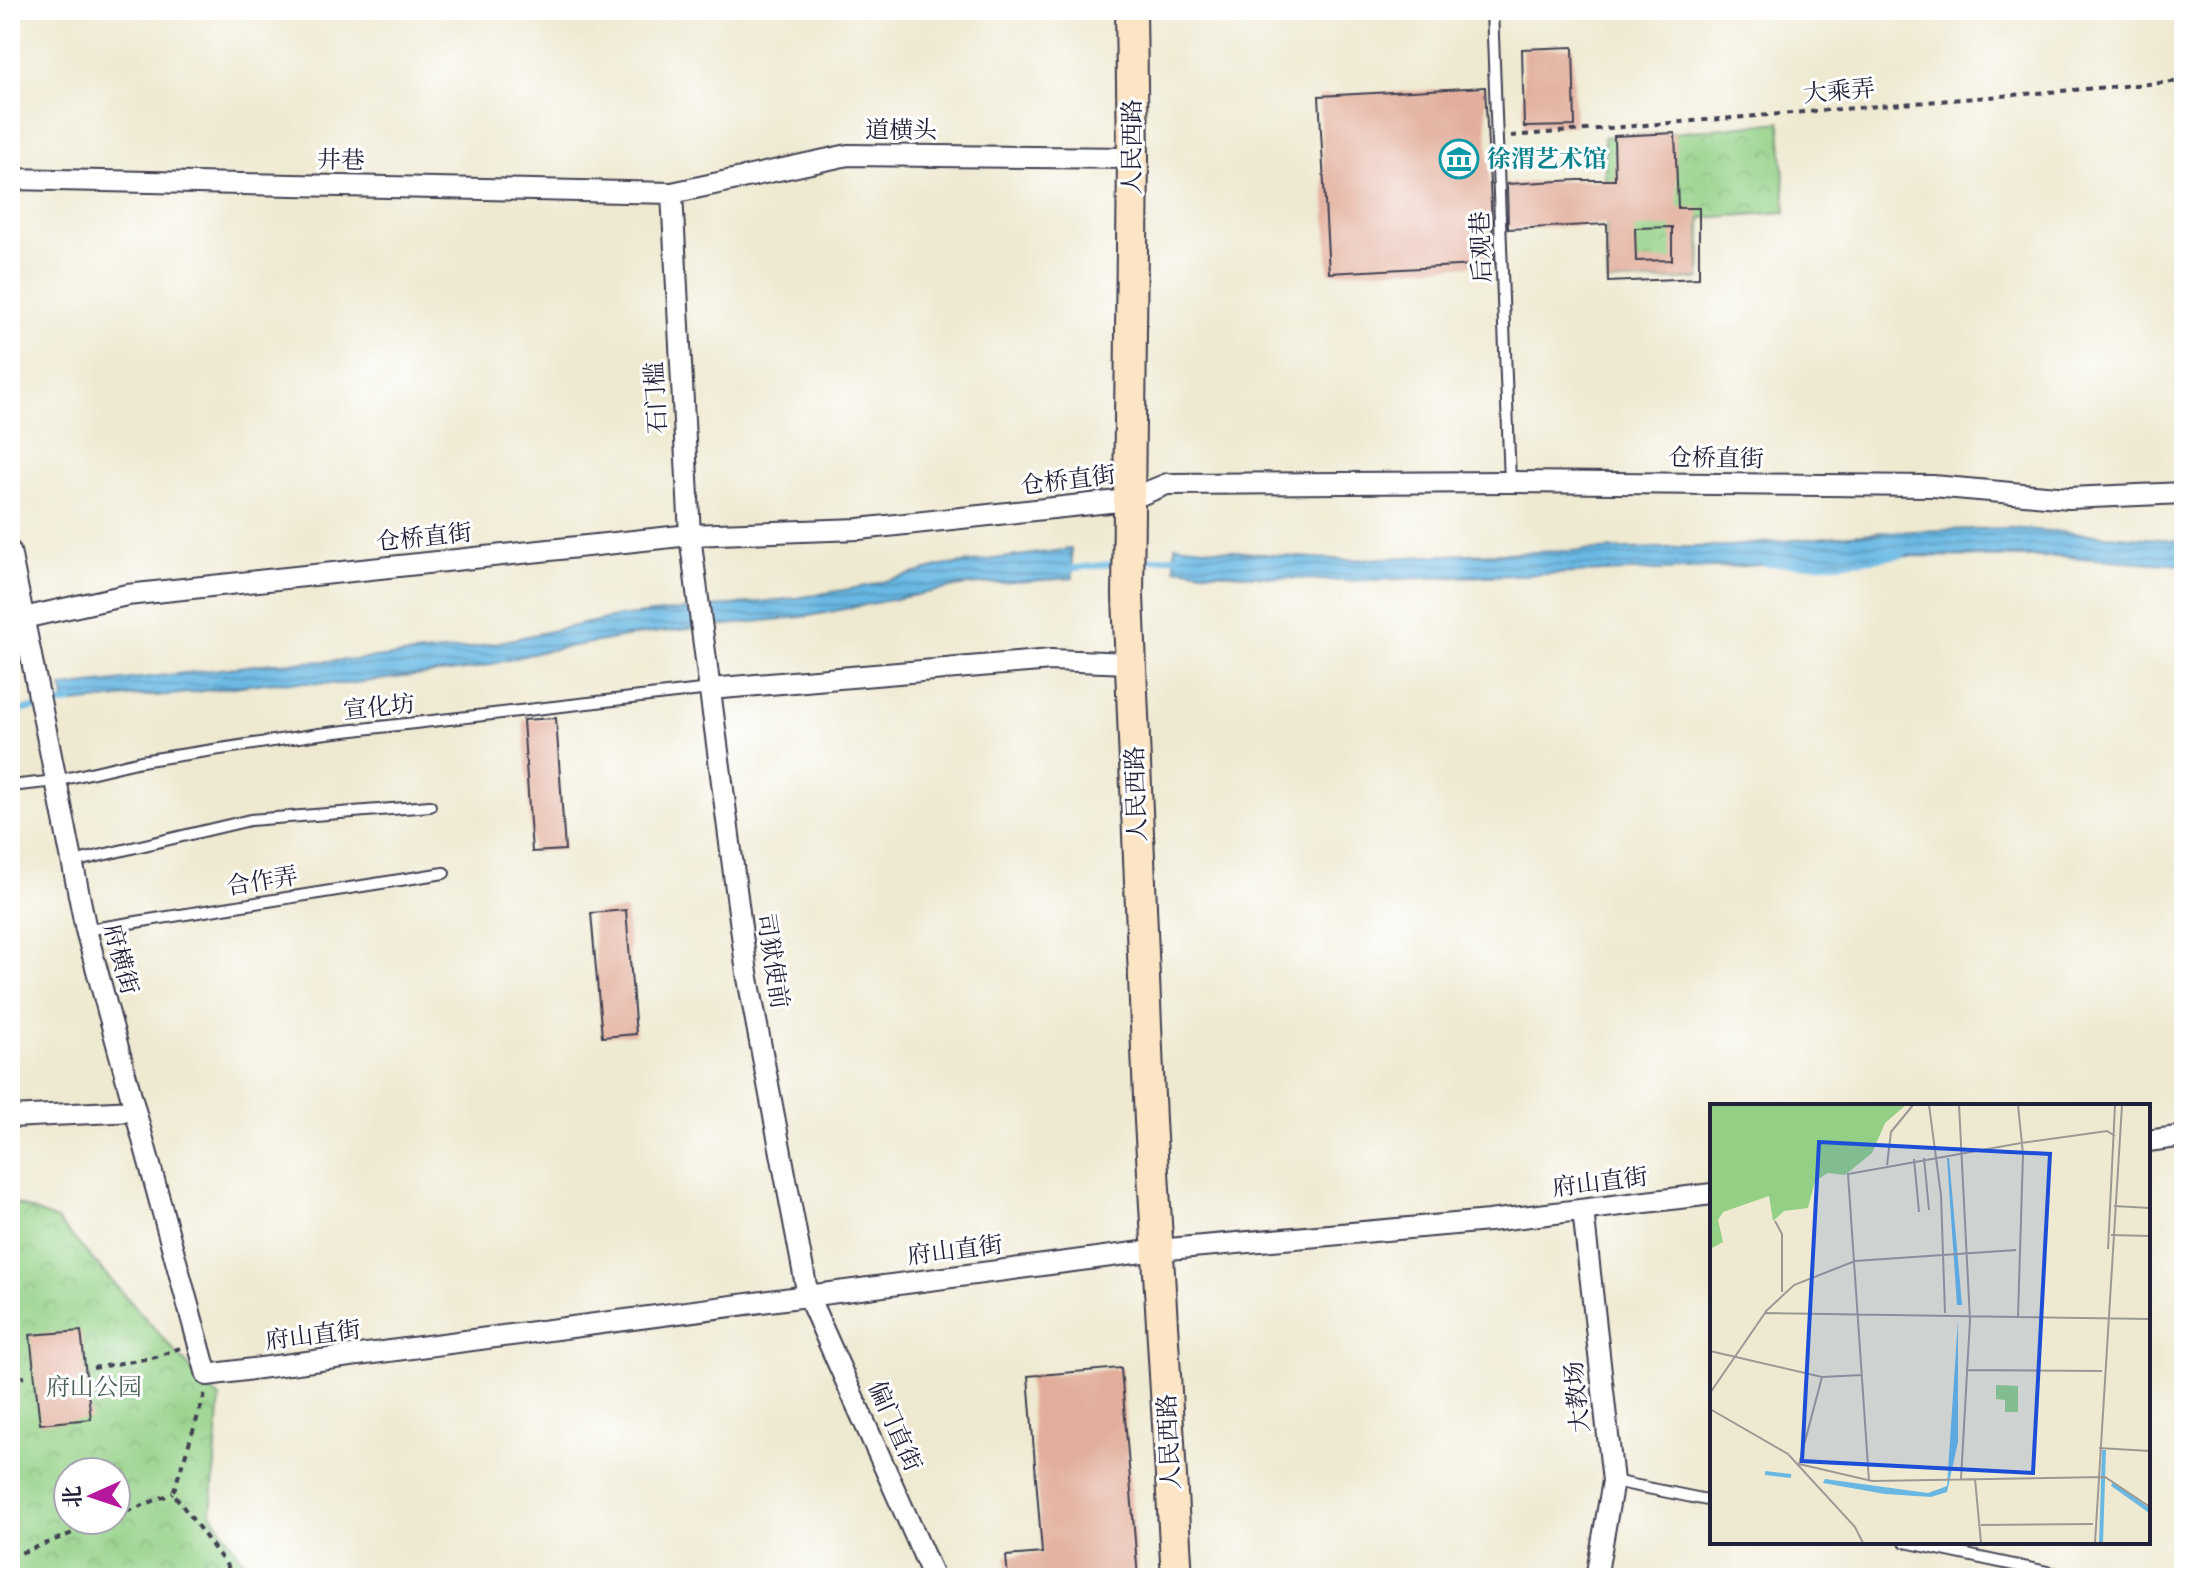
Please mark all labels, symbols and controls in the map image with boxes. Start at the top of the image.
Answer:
street label: 大乘弄 [1802,73,1877,113]
street label: 人民西路 [1117,99,1151,195]
street label: 道横头 [865,115,937,149]
museum icon: 徐渭艺术馆 [1438,138,1480,180]
place label: 徐渭艺术馆 [1487,144,1607,178]
street label: 井巷 [317,145,365,179]
street label: 后观巷 [1465,210,1501,284]
street label: 石门槛 [639,361,677,435]
street label: 仓桥直街 [1668,442,1764,478]
street label: 仓桥直街 [1019,459,1118,505]
street label: 仓桥直街 [375,517,474,561]
street label: 宣化坊 [342,688,417,730]
street label: 人民西路 [1119,745,1157,842]
street label: 合作弄 [224,861,301,905]
street label: 司狱使前 [747,911,795,1011]
street label: 府横街 [93,920,145,999]
inset map [1710,1104,2150,1544]
street label: 府山直街 [1551,1161,1650,1207]
street label: 府山直街 [906,1229,1005,1275]
street label: 府山直街 [264,1314,363,1360]
street label: 大教场 [1558,1359,1600,1434]
park label: 府山公园 [46,1372,142,1406]
street label: 偏门直街 [858,1376,928,1478]
street label: 人民西路 [1152,1393,1190,1491]
north arrow [52,1456,132,1536]
text: 北 [58,1485,91,1509]

